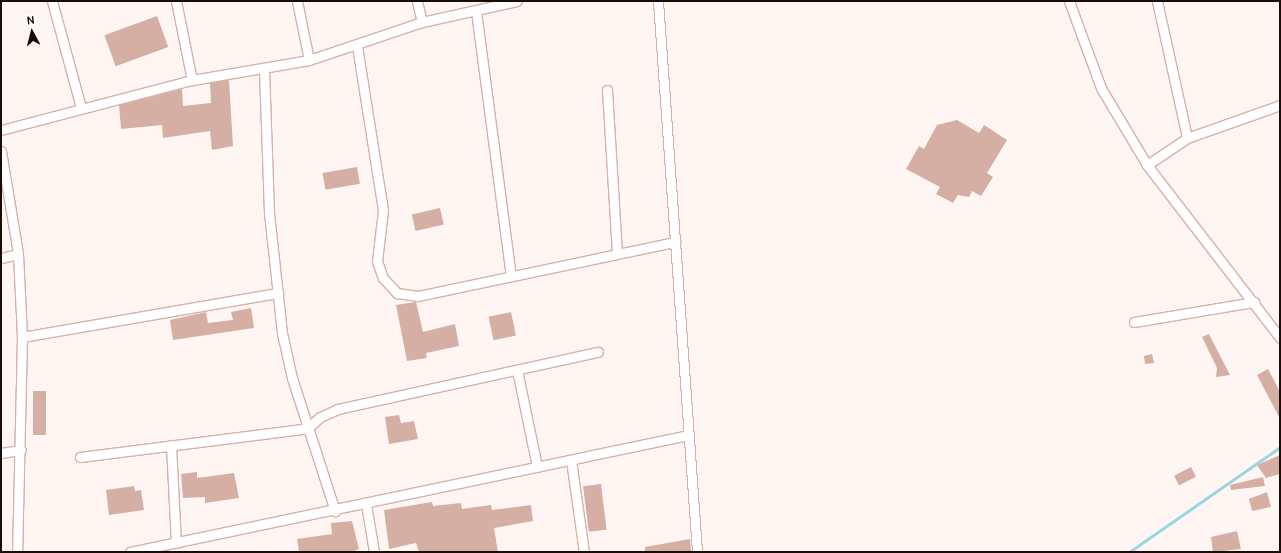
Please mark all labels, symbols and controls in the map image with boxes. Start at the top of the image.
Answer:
north arrow [12,12,52,52]
text: N [26,13,35,28]

